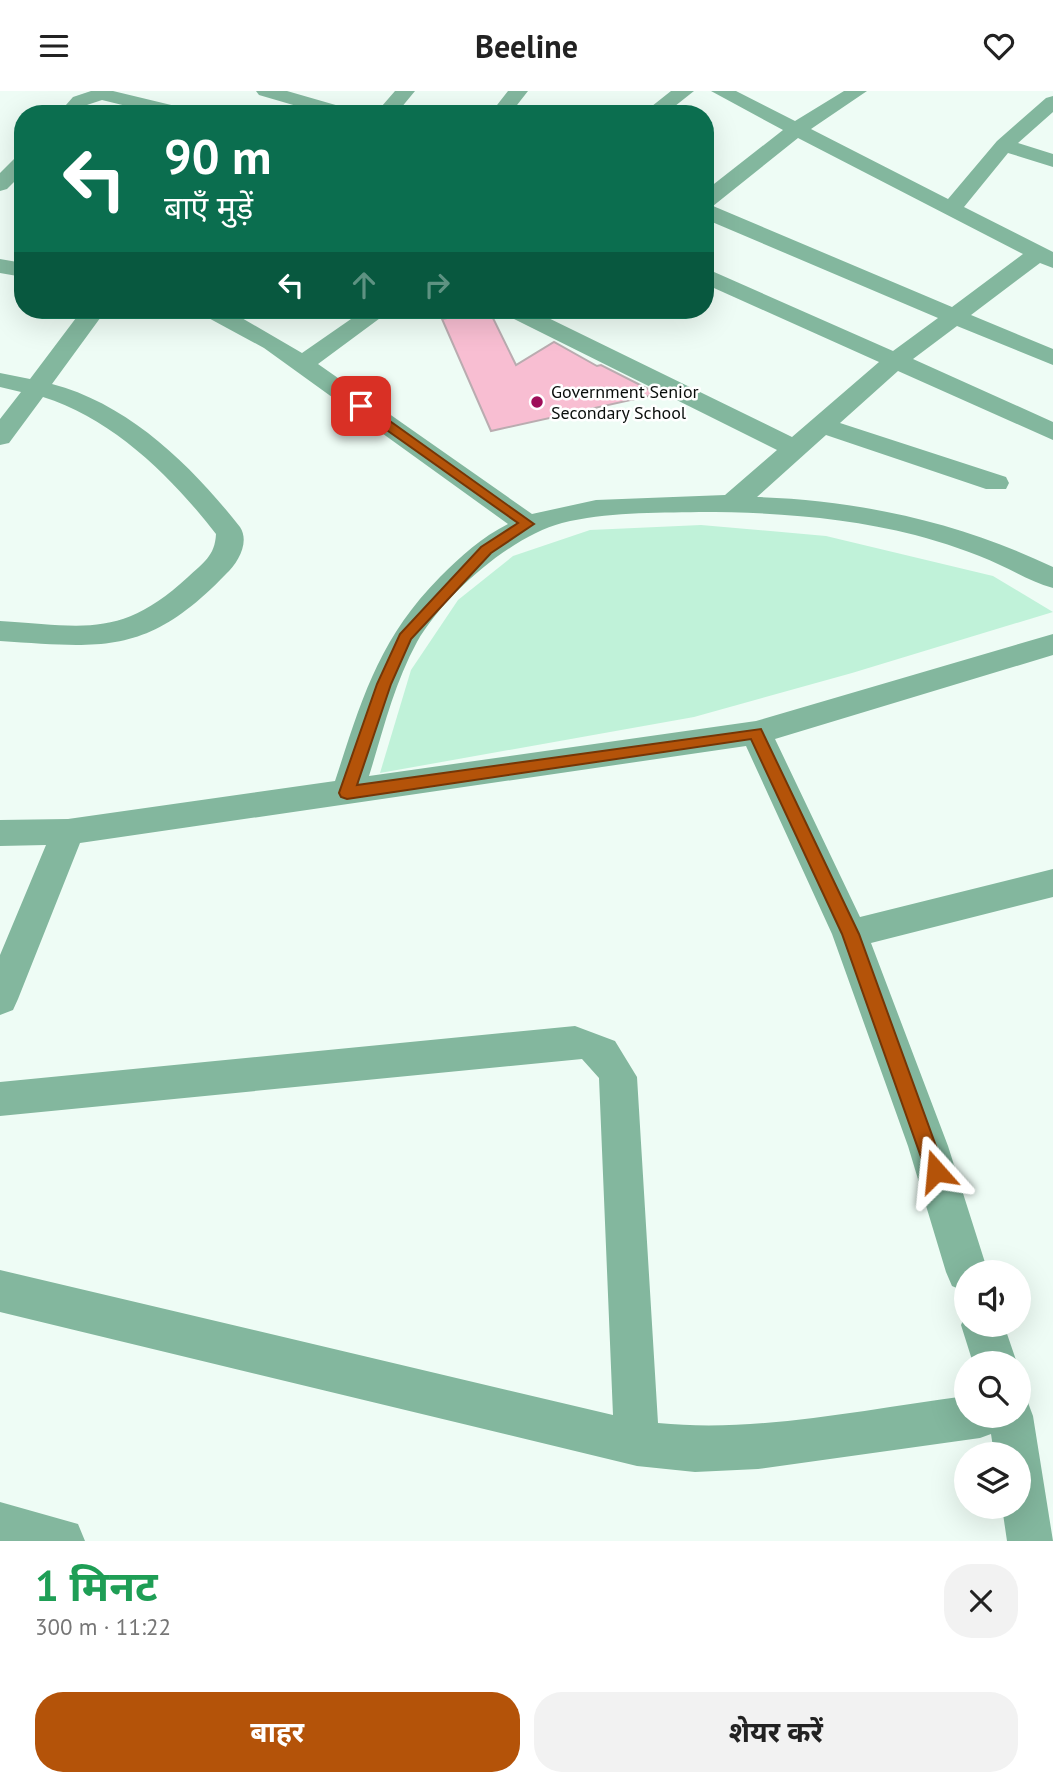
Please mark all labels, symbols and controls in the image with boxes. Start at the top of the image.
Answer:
text: Beeline [475,25,578,67]
icon: menu [35,27,73,65]
icon: heart [980,27,1018,65]
text: 90 m [164,124,271,188]
icon: left [49,133,140,224]
text: बाएँ मुड़ें [164,186,253,228]
icon: left [272,266,310,304]
icon: ahead [345,266,383,304]
icon: right [418,266,456,304]
pin [331,376,391,436]
place label: Government Senior Secondary School [551,380,699,424]
icon: arrive [342,387,380,425]
marker: Government Senior Secondary School [529,394,545,410]
position arrow [899,1134,973,1208]
map controls [954,1260,1031,1519]
button: sound [954,1260,1031,1337]
button: search [954,1351,1031,1428]
button: layers [954,1442,1031,1519]
text: 1 मिनट [35,1558,158,1613]
button: close [944,1564,1018,1638]
text: 300 m · 11:22 [35,1612,171,1641]
button: बाहर [35,1692,520,1772]
button: शेयर करें [534,1692,1018,1772]

